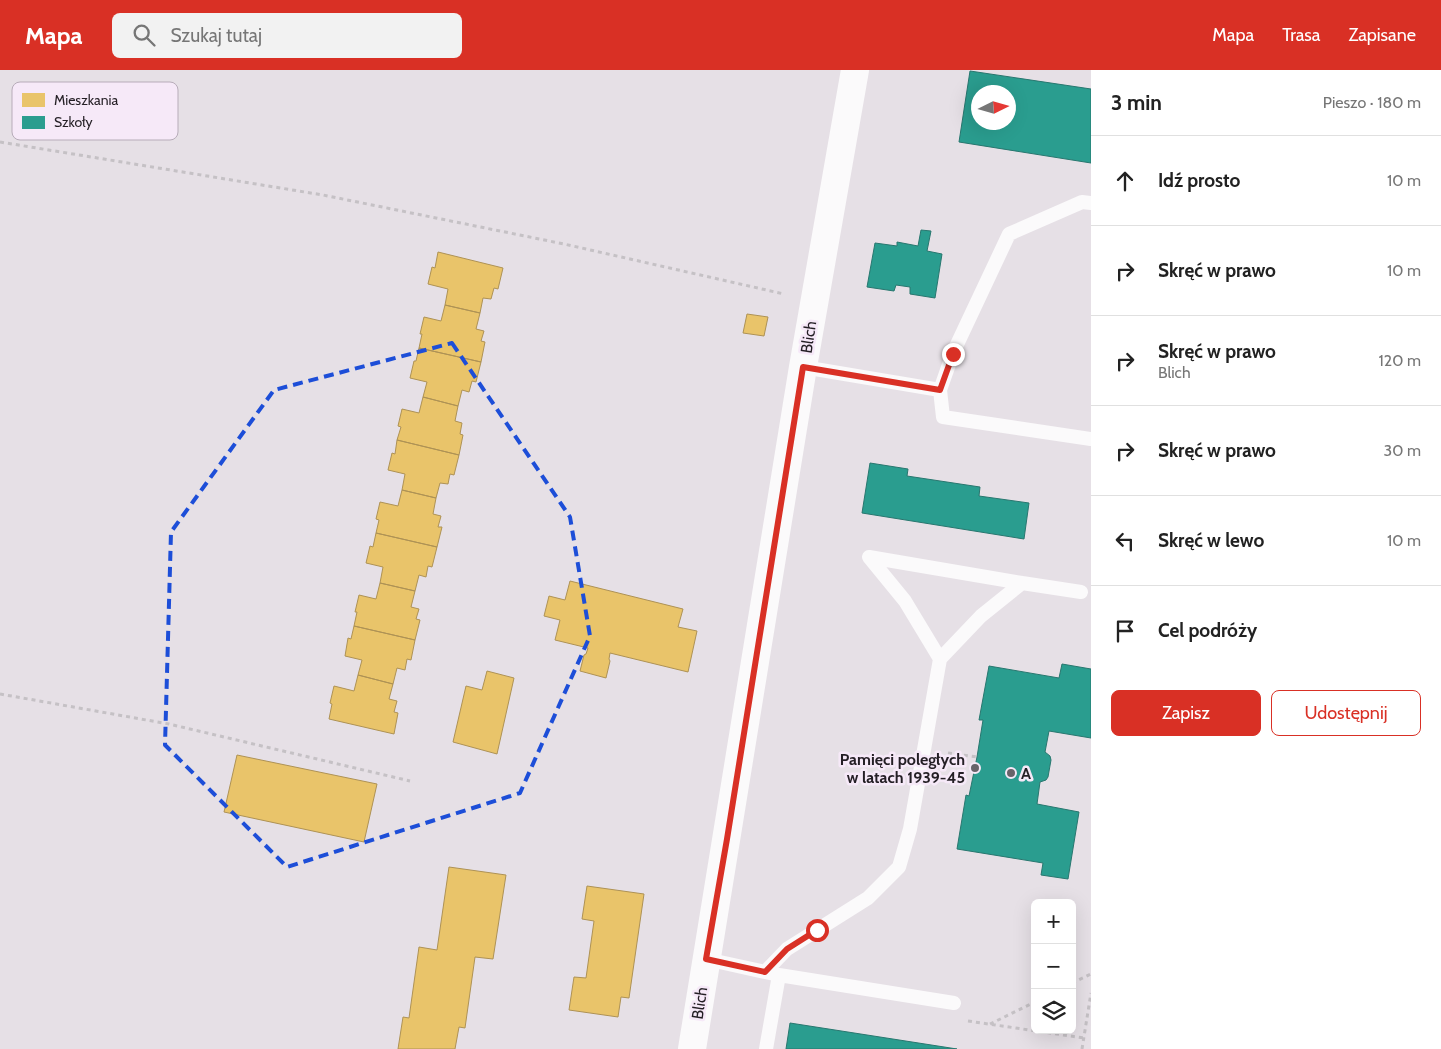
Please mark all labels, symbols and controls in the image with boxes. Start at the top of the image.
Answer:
search box [112,13,462,58]
text: Mapa [25,21,82,50]
icon: search [130,21,158,49]
text: Szukaj tutaj [170,24,262,47]
text: Mapa [1212,24,1254,46]
text: Trasa [1282,24,1320,46]
text: Zapisane [1348,24,1416,46]
legend [12,82,178,140]
north arrow [971,85,1016,130]
text: 3 min [1111,90,1162,115]
text: Mieszkania [54,91,118,109]
text: Pieszo · 180 m [1323,93,1421,112]
text: Szkoły [54,113,93,131]
icon: ahead [1111,167,1139,195]
text: Idź prosto [1158,169,1240,192]
text: 10 m [1387,171,1421,190]
icon: right [1111,257,1139,285]
text: Skręć w prawo [1158,259,1276,282]
text: 10 m [1387,261,1421,280]
street label: Blich [797,320,820,355]
text: Skręć w prawo [1158,340,1276,363]
route end [942,343,965,366]
icon: right [1111,347,1139,375]
text: 120 m [1379,351,1421,370]
text: Blich [1158,363,1191,382]
icon: right [1111,437,1139,465]
text: Skręć w prawo [1158,439,1276,462]
text: 30 m [1384,441,1421,460]
icon: left [1111,527,1139,555]
text: Skręć w lewo [1158,529,1264,552]
text: 10 m [1387,531,1421,550]
icon: arrive [1111,617,1139,645]
text: Cel podróży [1158,619,1257,642]
button: Zapisz [1111,690,1261,736]
button: Udostępnij [1271,690,1421,736]
place label: Pamięci poległych w latach 1939-45 [840,750,965,787]
marker: Pamięci poległych w latach 1939-45 [969,762,981,774]
place label: A [1021,764,1031,783]
marker: A [1005,767,1017,779]
map controls [1031,899,1076,1034]
button: + [1031,899,1076,944]
route start [806,919,829,942]
button: − [1031,944,1076,989]
street label: Blich [688,986,711,1021]
button: layers [1031,989,1076,1034]

